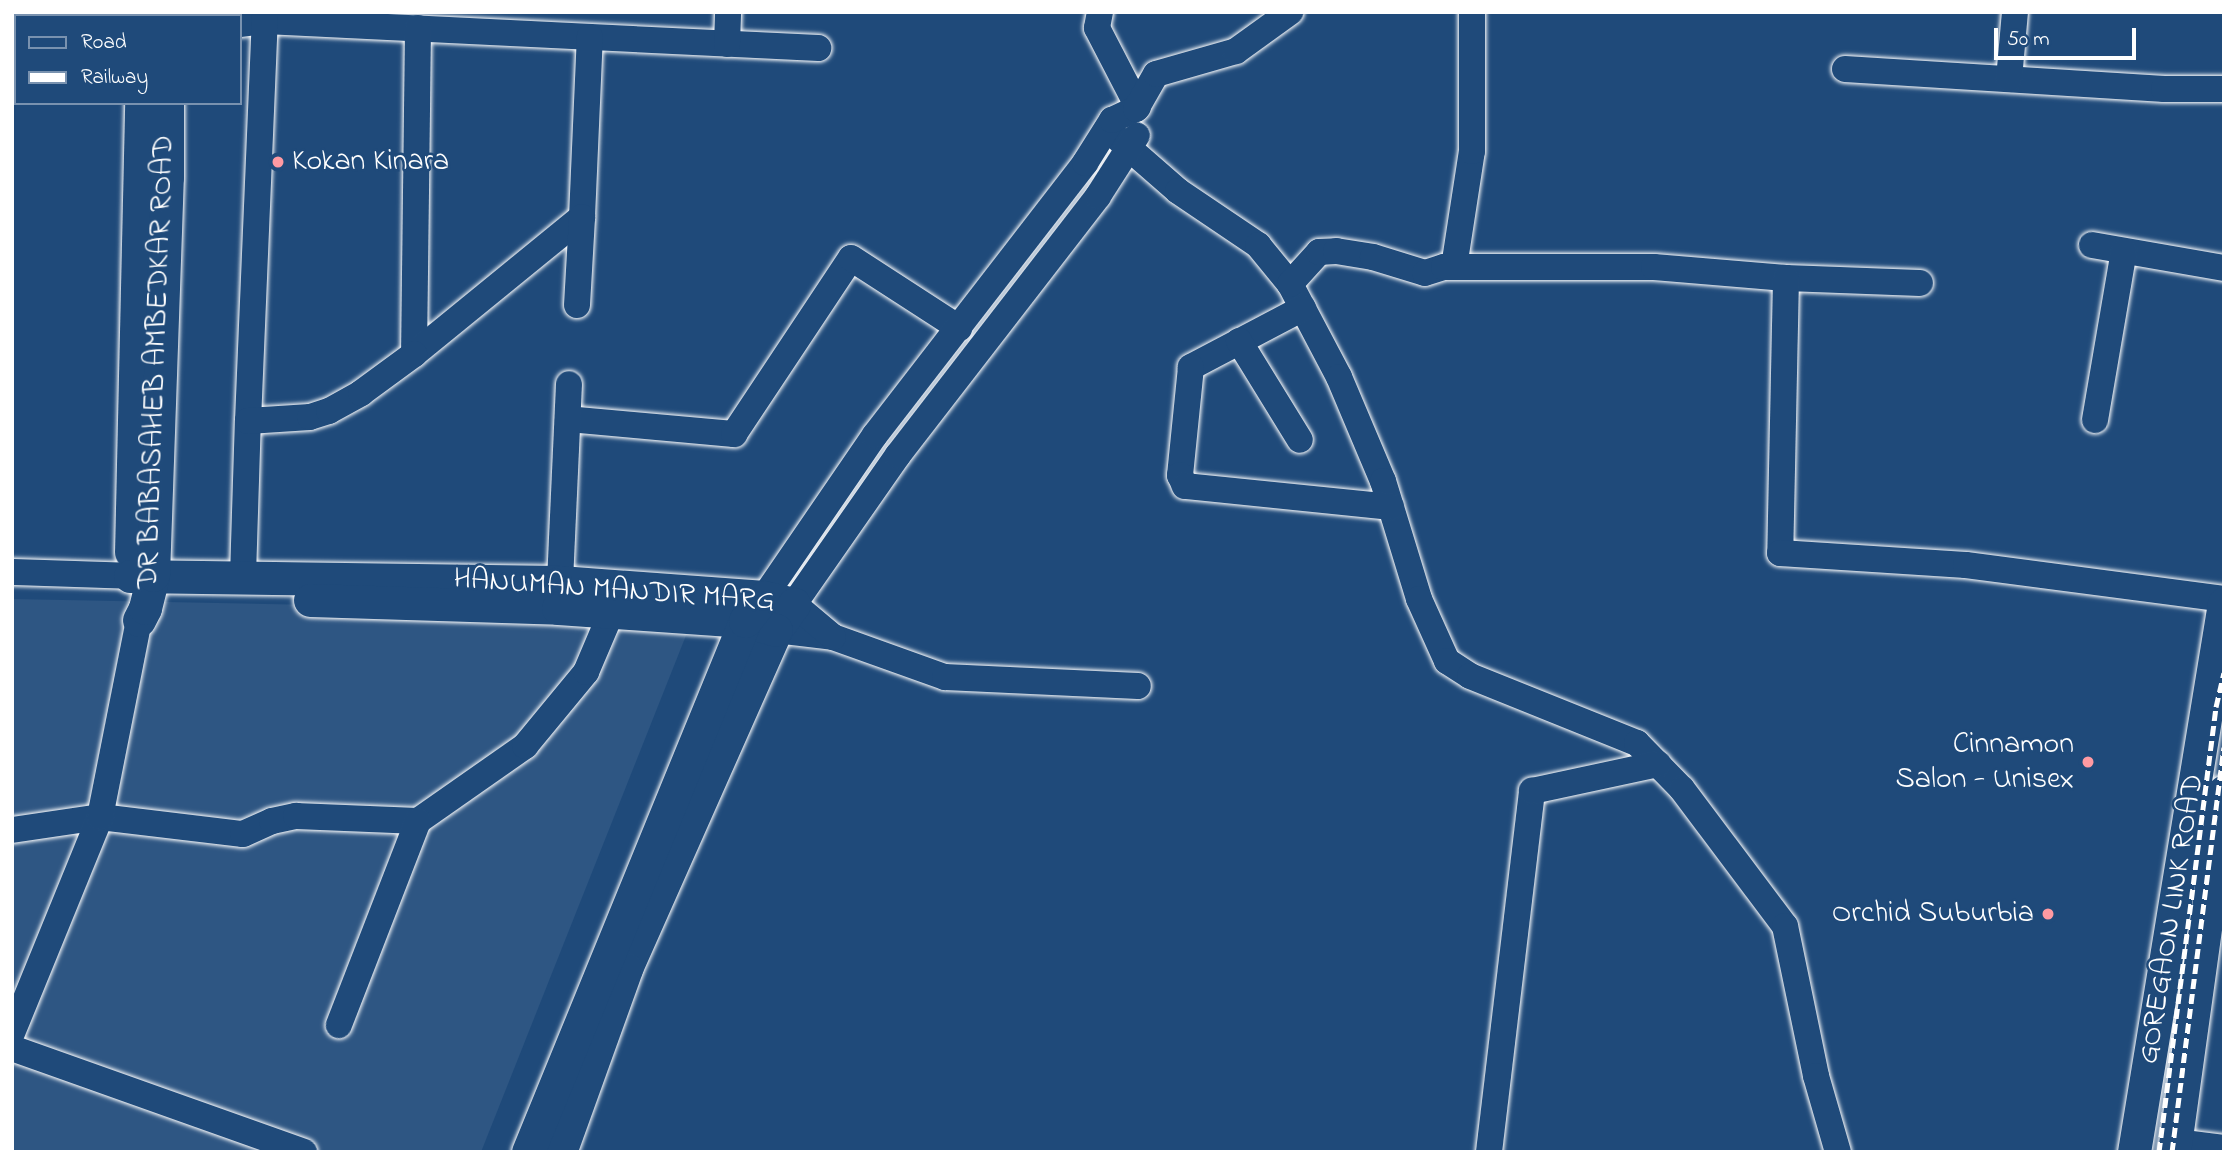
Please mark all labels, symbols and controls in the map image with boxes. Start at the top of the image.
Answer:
legend [14,14,242,105]
scale bar [1998,14,2140,58]
text: 50 m [2007,25,2050,55]
text: Road [81,28,127,58]
text: Railway [81,63,148,93]
street label: DR BABASAHEB AMBEDKAR ROAD [131,135,183,589]
place label: Kokan Kinara [292,144,449,180]
marker: Kokan Kinara [270,154,286,170]
street label: HANUMAN MANDIR MARG [452,562,776,620]
place label: Cinnamon Salon - Unisex [1896,727,2074,798]
marker: Cinnamon Salon - Unisex [2080,754,2096,770]
street label: GOREGAON LINK ROAD [2131,772,2213,1066]
place label: Orchid Suburbia [1832,896,2034,932]
marker: Orchid Suburbia [2040,906,2056,922]

